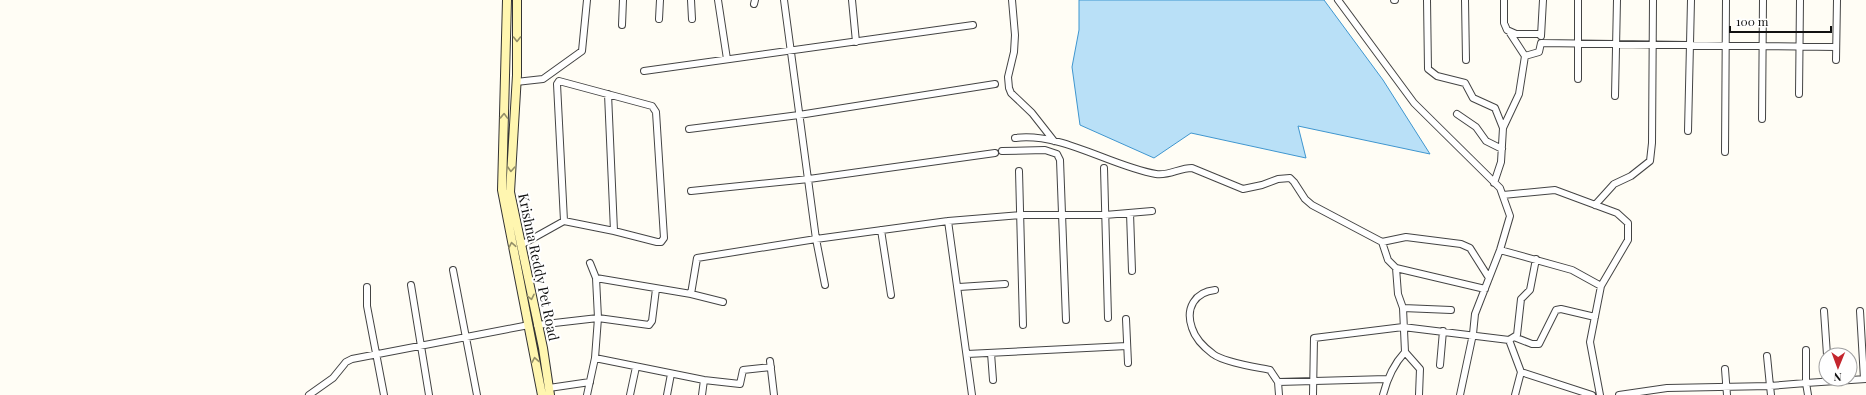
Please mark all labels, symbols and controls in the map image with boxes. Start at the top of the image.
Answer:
scale bar [1730,8,1831,34]
text: 100 m [1736,13,1769,29]
one-way arrow [513,36,521,42]
one-way arrow [500,113,508,119]
one-way arrow [507,166,516,172]
street label: Krishna Reddy Pet Road [514,191,564,343]
one-way arrow [508,242,517,248]
one-way arrow [527,293,535,300]
north arrow [1818,347,1858,387]
one-way arrow [531,357,540,363]
text: N [1834,370,1842,385]

